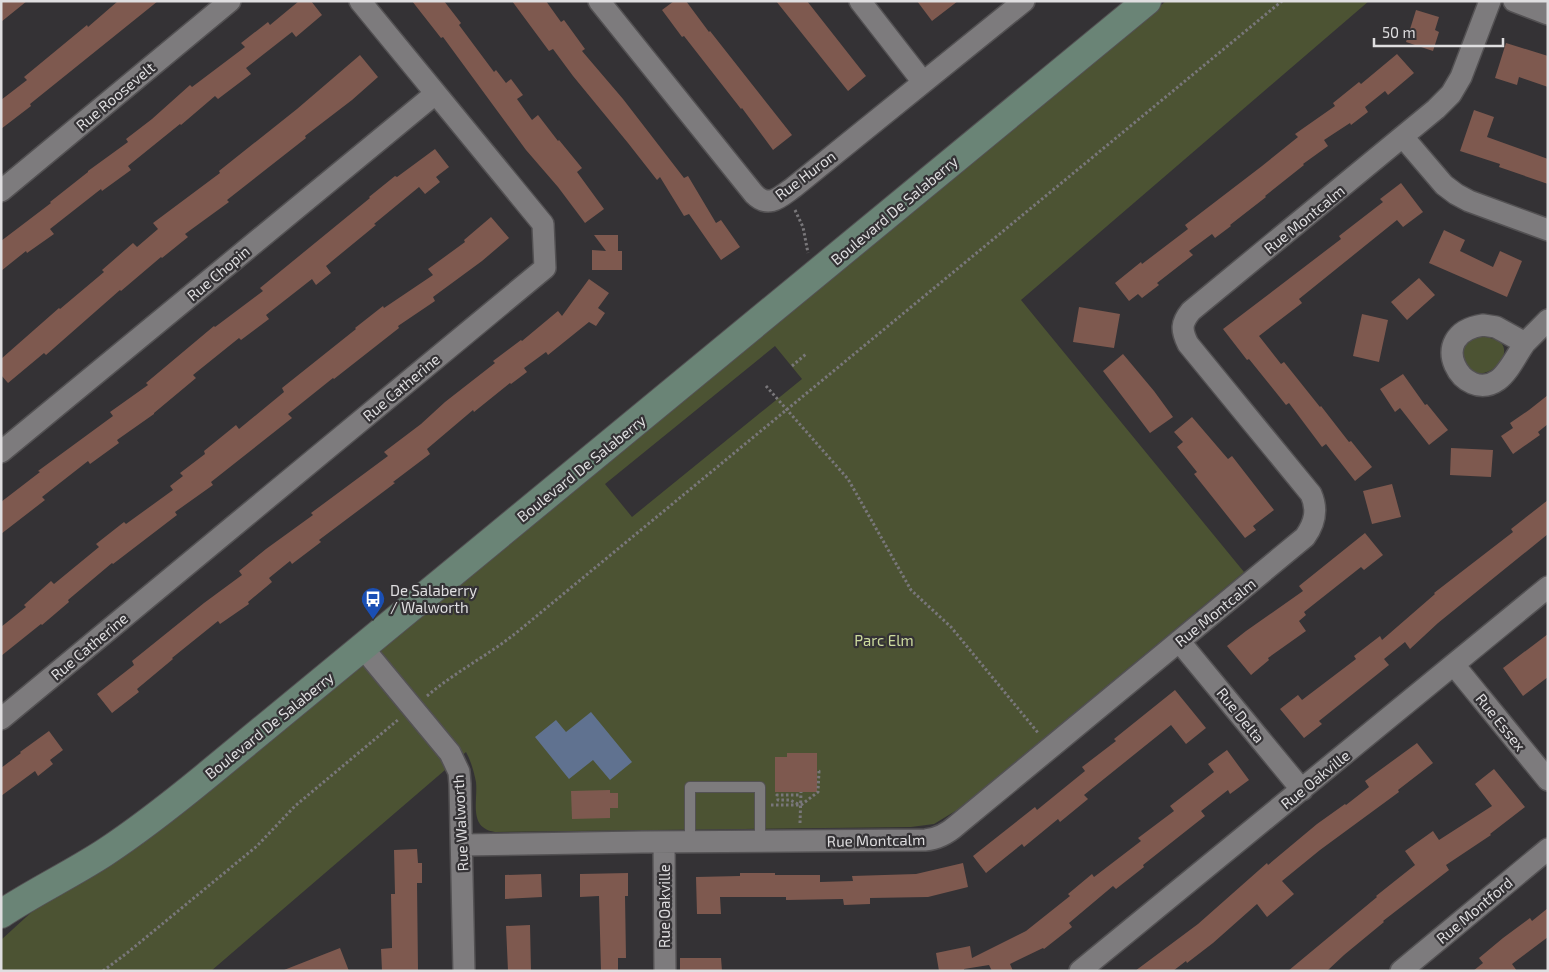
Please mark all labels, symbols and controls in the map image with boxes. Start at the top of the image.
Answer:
scale bar [1374,15,1503,47]
text: 50 m [1382,23,1416,41]
street label: Rue Roosevelt [72,58,158,134]
street label: Rue Huron [771,146,839,204]
street label: Boulevard De Salaberry [827,152,961,268]
street label: Rue Montcalm [1260,181,1348,257]
street label: Rue Chopin [183,242,253,304]
street label: Rue Catherine [359,350,443,424]
street label: Boulevard De Salaberry [513,411,649,525]
street label: Rue Montcalm [1171,574,1259,650]
place label: De Salaberry / Walworth [390,581,477,616]
bus stop icon: De Salaberry / Walworth [360,586,386,620]
street label: Rue Catherine [47,609,131,683]
park label: Parc Elm [854,631,914,649]
street label: Boulevard De Salaberry [201,668,337,782]
street label: Rue Delta [1213,684,1269,746]
street label: Rue Essex [1472,690,1530,754]
street label: Rue Oakville [1277,746,1353,812]
street label: Rue Walworth [448,774,472,872]
street label: Rue Montcalm [827,830,925,850]
street label: Rue Oakville [655,864,673,948]
street label: Rue Montford [1432,873,1516,947]

